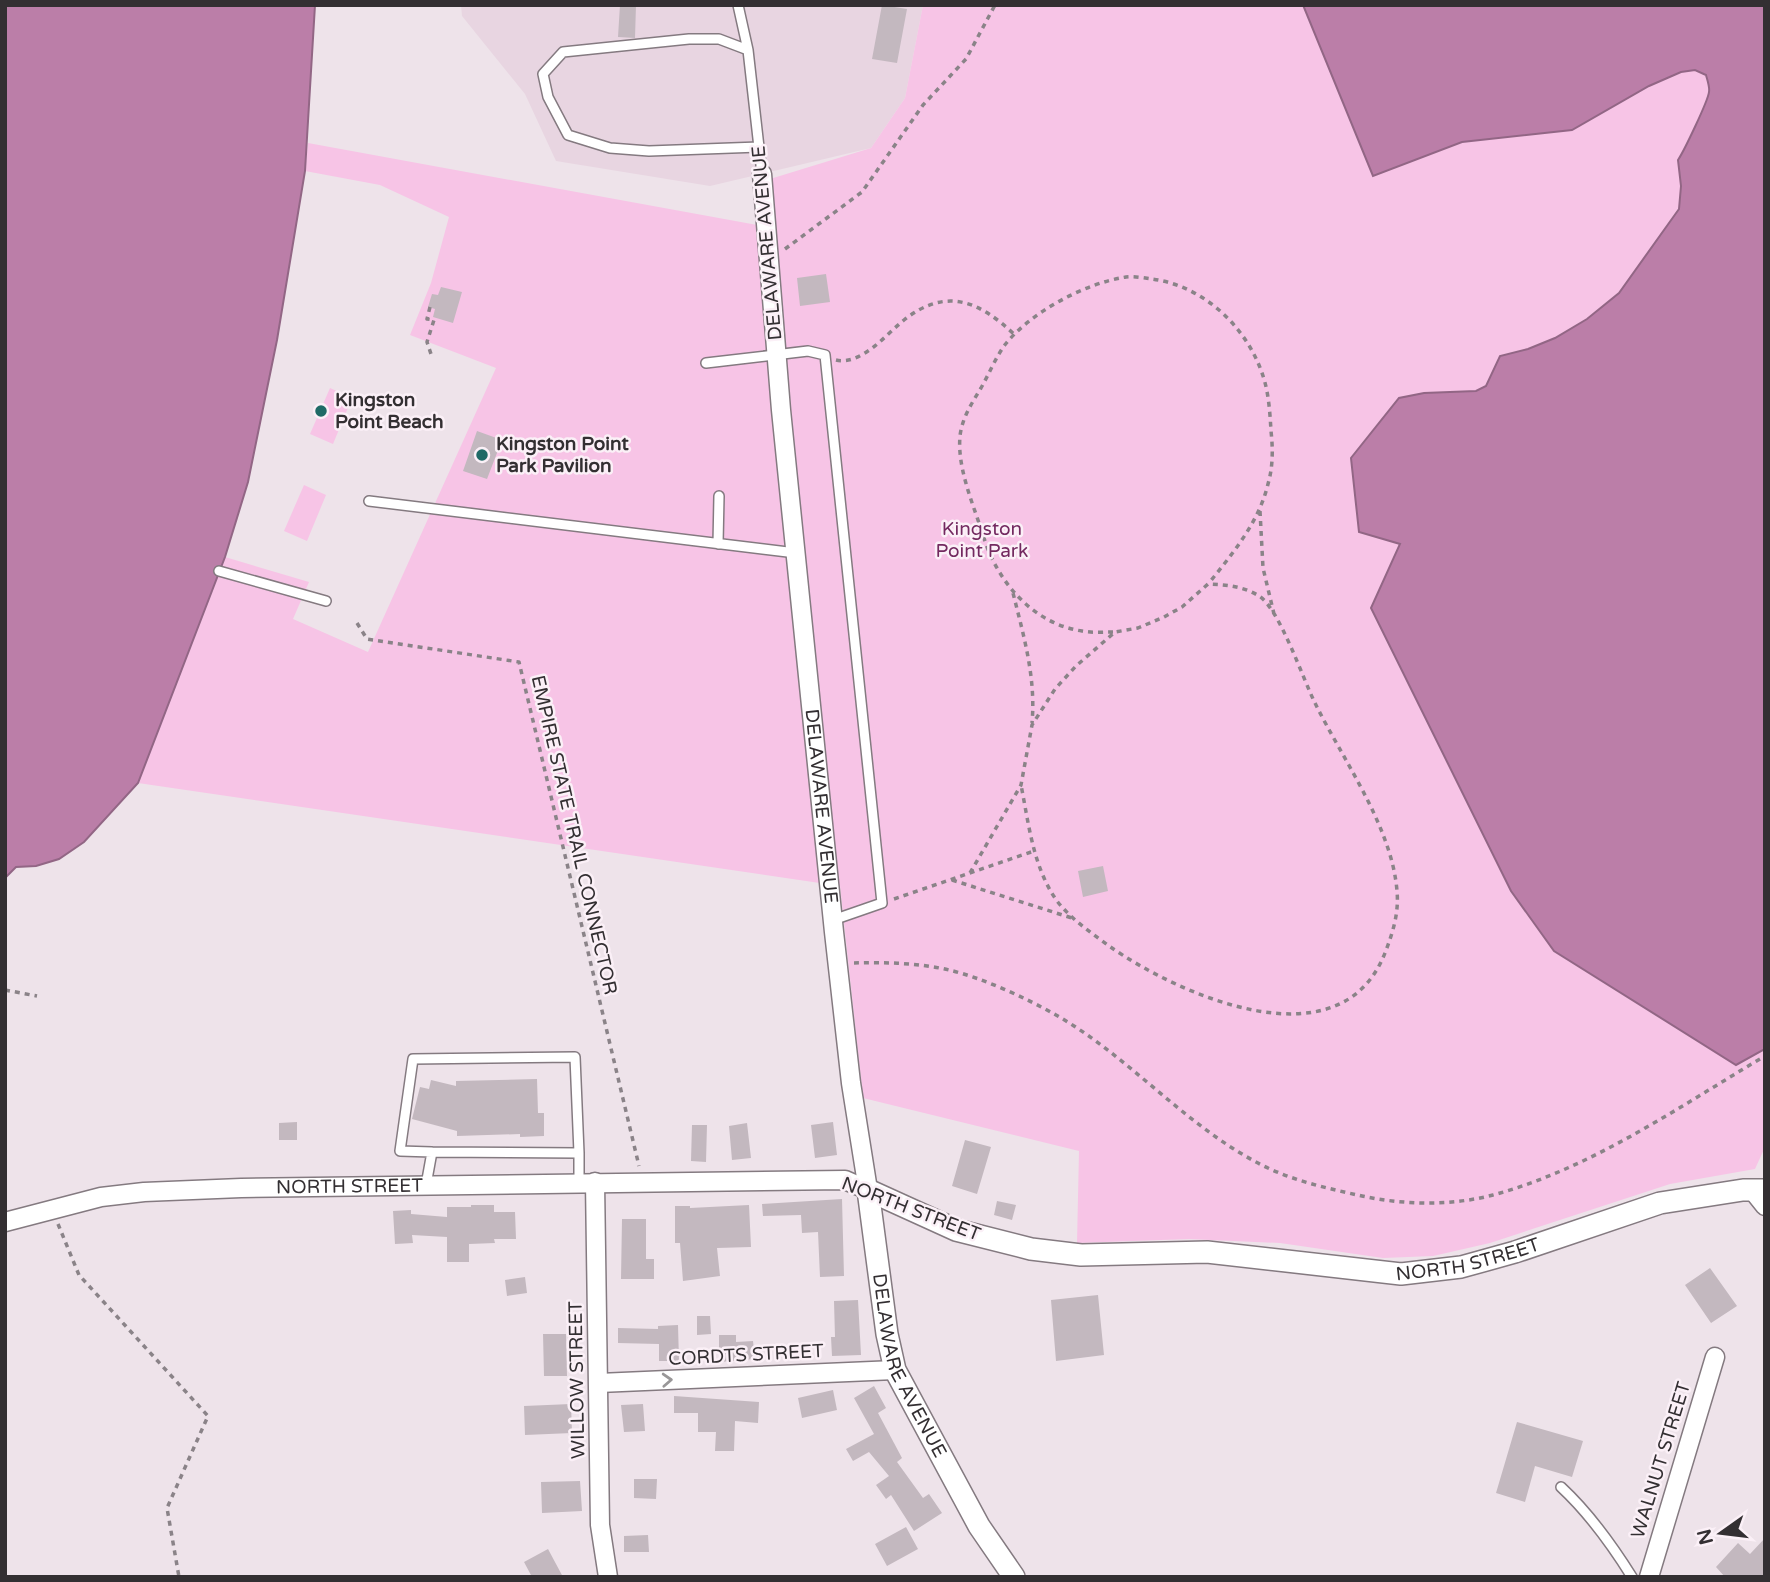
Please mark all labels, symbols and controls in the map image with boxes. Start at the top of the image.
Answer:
street label: DELAWARE AVENUE [748,145,786,341]
place label: Kingston Point Beach [335,389,444,433]
marker: Kingston Point Beach [313,403,329,419]
place label: Kingston Point Park Pavilion [496,433,629,477]
marker: Kingston Point Park Pavilion [474,447,490,463]
park label: Kingston Point Park [936,518,1028,562]
street label: EMPIRE STATE TRAIL CONNECTOR [527,673,621,997]
street label: DELAWARE AVENUE [800,708,842,905]
street label: NORTH STREET [838,1172,984,1246]
street label: NORTH STREET [276,1175,424,1199]
street label: NORTH STREET [1395,1233,1543,1286]
street label: DELAWARE AVENUE [868,1272,951,1461]
street label: WILLOW STREET [565,1300,589,1459]
street label: CORDTS STREET [668,1340,825,1370]
one-way arrow [662,1372,673,1387]
street label: WALNUT STREET [1627,1379,1695,1541]
north arrow [1686,1498,1756,1568]
text: N [1693,1527,1718,1547]

